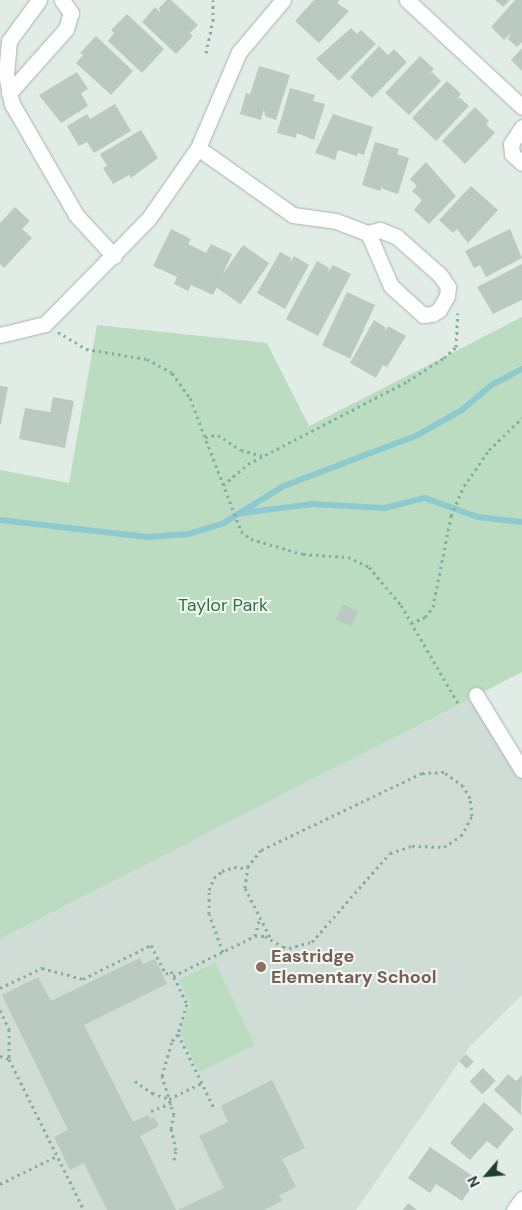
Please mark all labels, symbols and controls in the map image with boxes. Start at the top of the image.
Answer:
park label: Taylor Park [178,594,268,616]
place label: Eastridge Elementary School [271,946,437,989]
marker: Eastridge Elementary School [255,961,267,973]
north arrow [462,1150,512,1200]
text: N [463,1173,484,1190]

